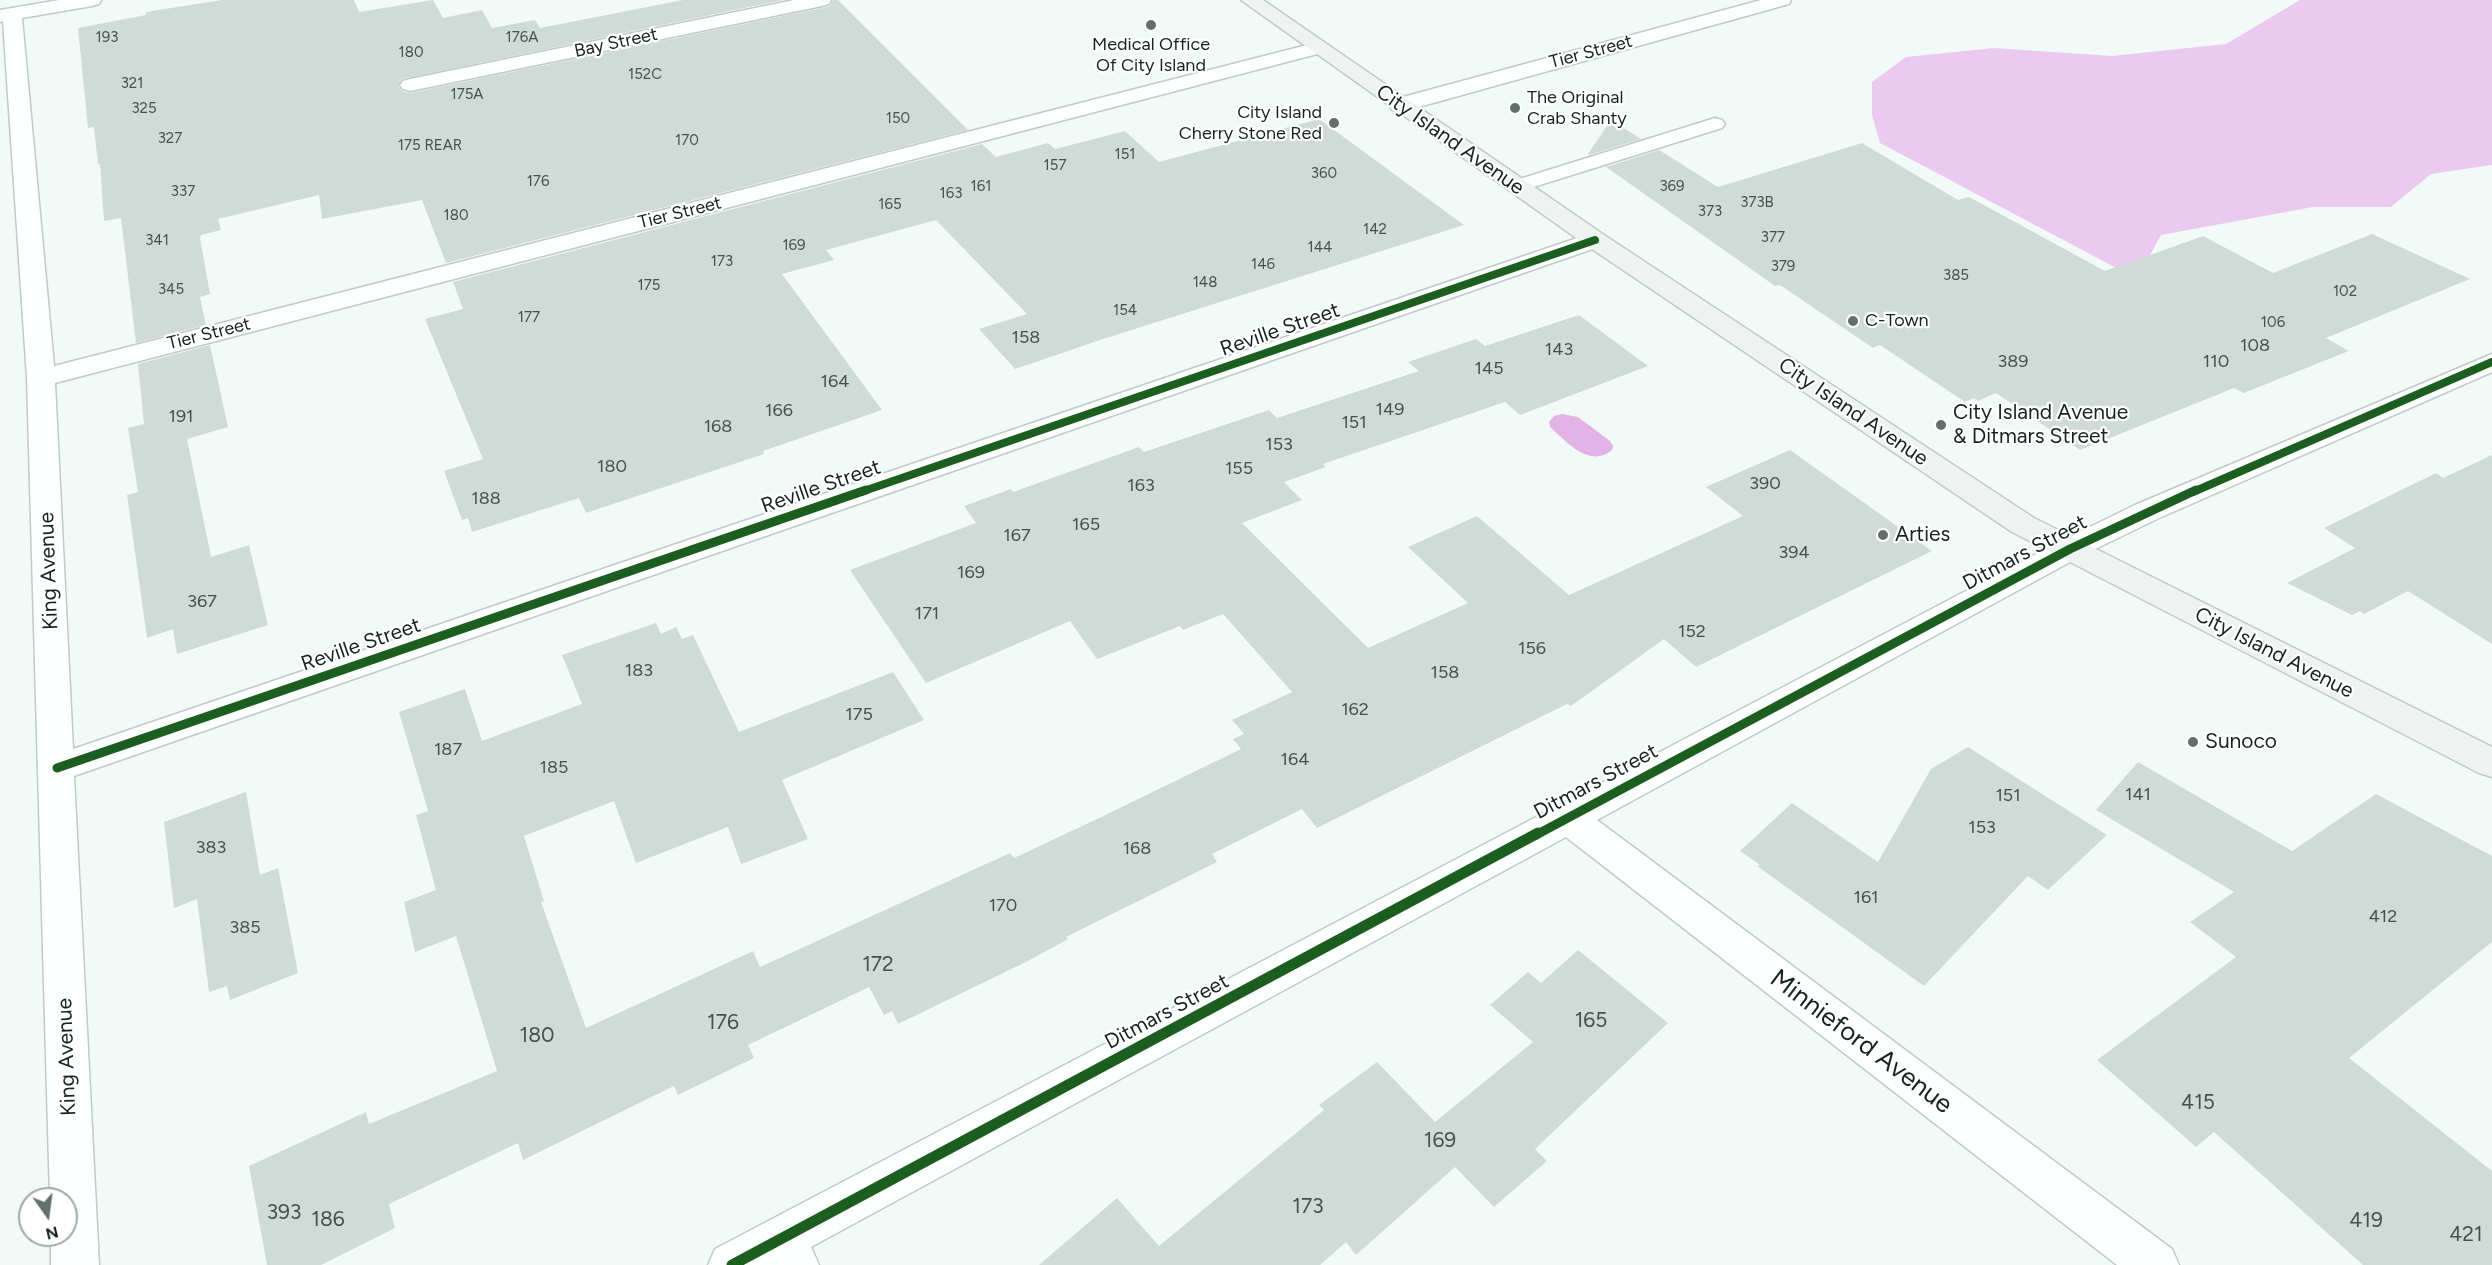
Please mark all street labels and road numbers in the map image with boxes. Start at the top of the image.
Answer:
street label: Bay Street [572,24,660,62]
street label: Tier Street [1547,31,1635,73]
street label: City Island Avenue [1371,79,1529,201]
street label: Tier Street [636,192,724,234]
street label: Reville Street [1217,298,1343,362]
street label: Tier Street [165,313,253,355]
street label: City Island Avenue [1773,353,1933,471]
street label: Reville Street [758,455,884,519]
street label: Ditmars Street [1959,510,2091,596]
street label: King Avenue [34,512,64,630]
street label: City Island Avenue [2190,602,2358,704]
street label: Reville Street [298,613,424,677]
street label: Ditmars Street [1530,739,1662,825]
street label: Minnieford Avenue [1764,963,1958,1121]
street label: Ditmars Street [1101,969,1233,1055]
street label: King Avenue [52,998,82,1116]

